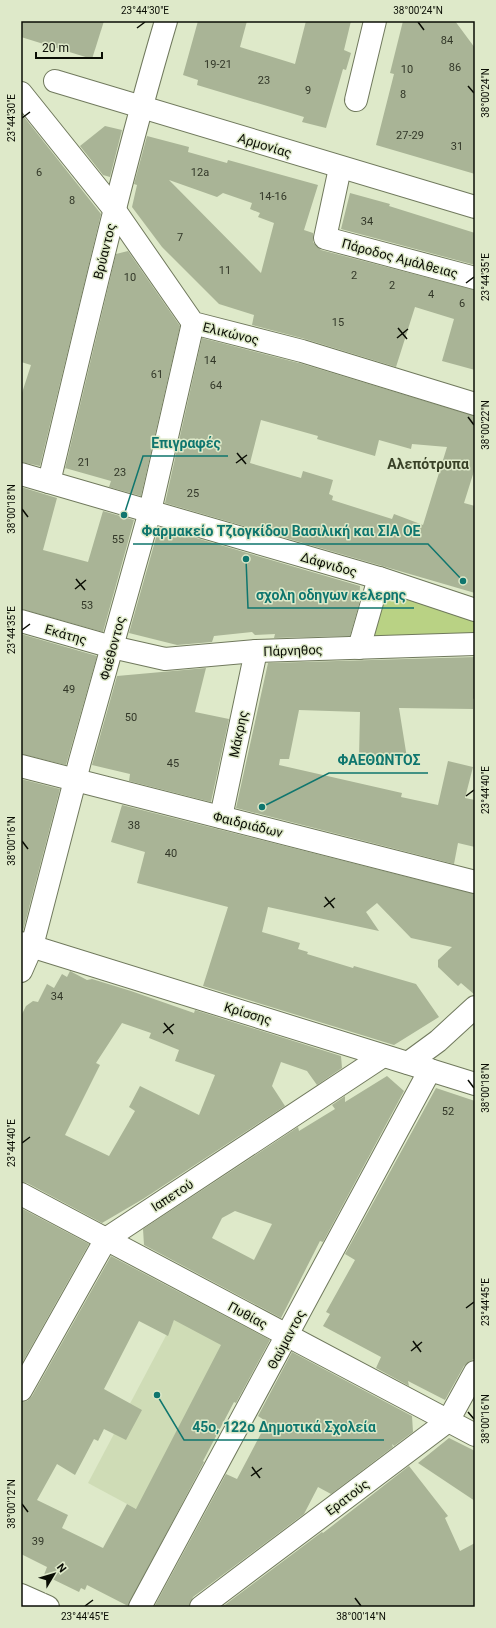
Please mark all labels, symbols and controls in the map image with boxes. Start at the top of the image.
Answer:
text: 23°44'30"E [121,5,169,16]
text: 38°00'24"N [393,5,443,16]
scale bar [36,34,102,60]
house number: 84 [441,34,453,47]
text: 20 m [42,41,69,55]
house number: 19-21 [204,58,232,71]
house number: 86 [449,61,461,74]
house number: 10 [401,63,413,76]
text: 38°00'24"N [480,68,491,118]
house number: 23 [258,74,270,87]
house number: 9 [305,84,311,97]
house number: 8 [400,88,406,101]
text: 23°44'30"E [6,94,17,142]
house number: 27-29 [396,129,424,142]
street label: Αρμονίας [236,130,294,161]
house number: 31 [451,140,463,153]
house number: 6 [36,166,42,179]
house number: 12a [191,166,209,179]
house number: 14-16 [259,190,287,203]
house number: 8 [69,194,75,207]
house number: 34 [361,215,373,228]
street label: Βρύαντος [90,221,119,281]
house number: 7 [177,231,183,244]
street label: Πάροδος Αμάλθειας [340,236,460,281]
text: 23°44'35"E [480,253,491,301]
house number: 11 [219,264,231,277]
house number: 2 [351,269,357,282]
house number: 10 [124,271,136,284]
house number: 2 [389,279,395,292]
house number: 4 [428,288,434,301]
house number: 6 [459,297,465,310]
house number: 15 [332,316,344,329]
street label: Ελικώνος [201,319,261,348]
house number: 14 [204,354,216,367]
house number: 61 [151,368,163,381]
house number: 64 [210,379,222,392]
text: 38°00'22"N [480,400,491,450]
callout: Επιγραφές [143,430,228,456]
text: Επιγραφές [151,435,221,452]
house number: 21 [78,456,90,469]
district label: Αλεπότρυπα [387,456,469,472]
house number: 23 [114,466,126,479]
text: 38°00'18"N [6,484,17,534]
house number: 25 [187,487,199,500]
callout: Φαρμακείο Τζιογκίδου Βασιλική και ΣΙΑ ΟΕ [133,518,428,544]
text: Φαρμακείο Τζιογκίδου Βασιλική και ΣΙΑ ΟΕ [142,523,421,539]
house number: 55 [112,533,124,546]
street label: Δάφνιδος [299,549,359,580]
callout: σχολη οδηγων κελερης [248,582,414,608]
text: σχολη οδηγων κελερης [256,587,406,604]
house number: 53 [81,599,93,612]
text: 23°44'35"E [6,606,17,654]
street label: Φαέθοντος [97,614,128,682]
street label: Εκάτης [43,621,89,648]
street label: Πάρνηθος [263,642,323,659]
house number: 49 [63,683,75,696]
street label: Μάκρης [226,709,251,759]
house number: 50 [125,711,137,724]
callout: ΦΑΕΘΩΝΤΟΣ [329,747,428,773]
text: ΦΑΕΘΩΝΤΟΣ [338,752,420,768]
house number: 45 [167,757,179,770]
text: 23°44'40"E [480,766,491,814]
street label: Φαιδριάδων [211,809,285,841]
text: 38°00'16"N [6,816,17,866]
house number: 38 [128,819,140,832]
house number: 40 [165,847,177,860]
house number: 34 [51,990,63,1003]
street label: Κρίσσης [222,999,273,1028]
text: 38°00'18"N [480,1063,491,1113]
house number: 52 [442,1105,454,1118]
text: 23°44'40"E [6,1119,17,1167]
street label: Ιαπετού [149,1176,196,1214]
text: 23°44'45"E [480,1278,491,1326]
street label: Πυθίας [226,1299,270,1332]
street label: Θαύμαντος [264,1307,308,1372]
text: 38°00'16"N [480,1394,491,1444]
callout: 45ο, 122ο Δημοτικά Σχολεία [184,1414,384,1440]
text: 45ο, 122ο Δημοτικά Σχολεία [192,1419,376,1436]
street label: Ερατούς [323,1476,372,1519]
text: 38°00'12"N [6,1479,17,1529]
house number: 39 [32,1535,44,1548]
north arrow [34,1554,74,1594]
text: N [54,1561,69,1575]
text: 23°44'45"E [61,1611,109,1622]
text: 38°00'14"N [336,1611,386,1622]

